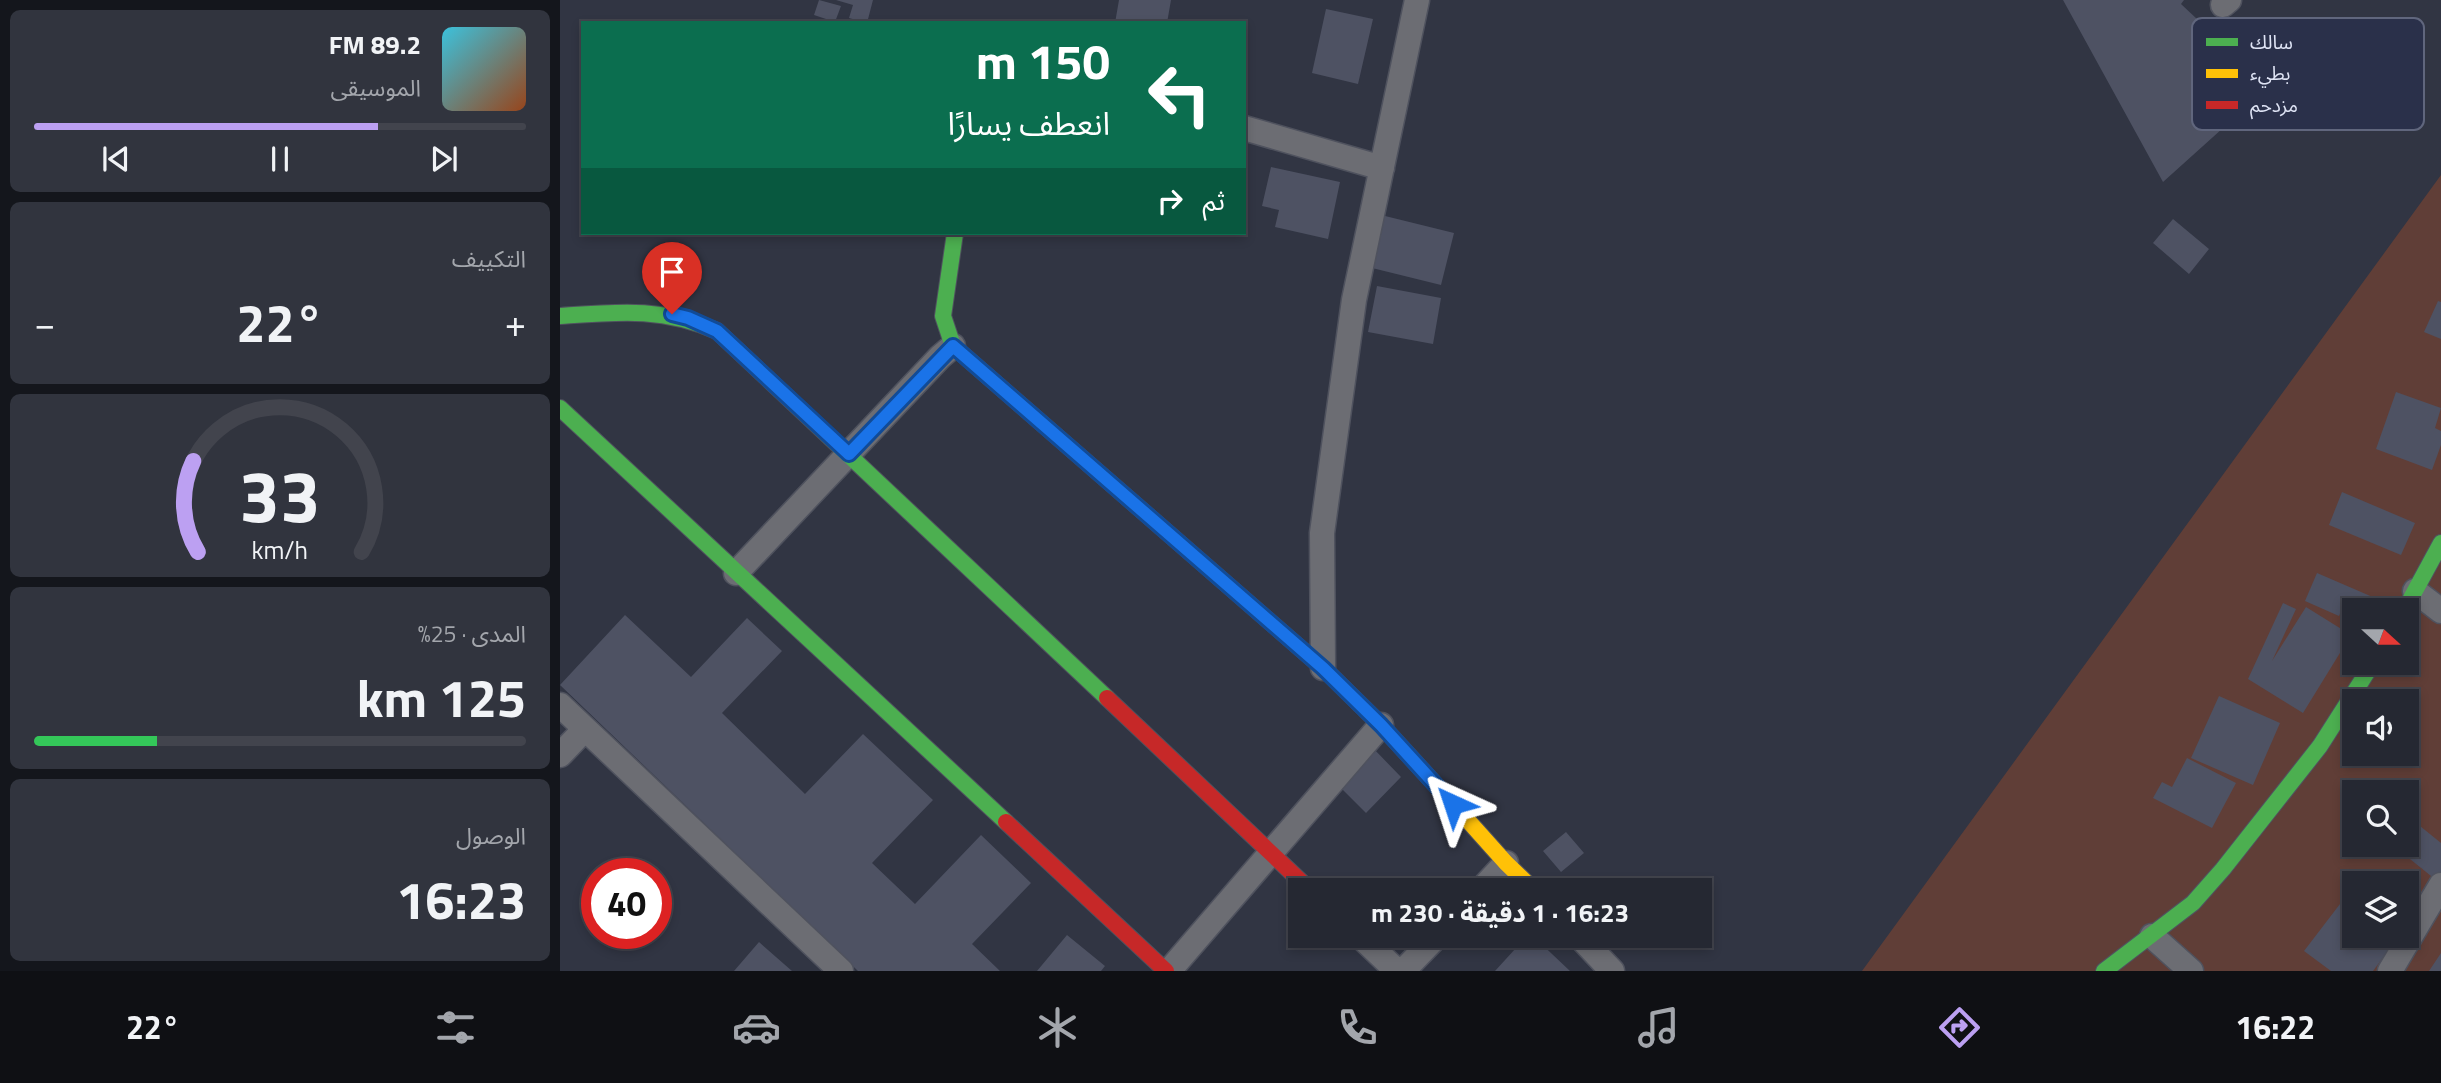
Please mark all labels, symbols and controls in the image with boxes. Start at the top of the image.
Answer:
legend [2192,18,2424,130]
text: 150 m [976,23,1110,98]
text: 89.2 FM [329,25,421,64]
text: سالك [2250,27,2293,56]
icon: left [1134,49,1225,140]
text: بطيء [2250,58,2290,88]
text: الموسيقى [330,70,421,105]
text: مزدحم [2250,90,2298,120]
text: انعطف يسارًا [948,99,1110,147]
icon: previous [97,140,135,178]
icon: pause [261,140,299,178]
icon: next [425,140,463,178]
text: ثم [1203,181,1225,220]
icon: right [1151,182,1189,220]
text: التكييف [452,241,526,276]
pin [642,242,702,314]
icon: arrive [653,253,691,291]
text: 22° [236,283,324,362]
text: − [34,294,55,352]
text: + [505,294,526,352]
text: 33 [239,440,321,550]
text: km/h [252,530,308,568]
north arrow [2342,598,2418,676]
map controls [2342,598,2419,948]
text: المدى · 25% [418,616,526,651]
text: 125 km [357,658,526,737]
button: sound [2342,689,2419,766]
position arrow [1416,767,1490,841]
button: search [2342,780,2419,857]
text: الوصول [456,818,526,853]
speed limit sign: 40 [581,858,672,949]
text: 16:23 [396,860,526,939]
button: layers [2342,871,2419,948]
text: 16:23 · 1 دقيقة · 230 m [1371,893,1629,932]
text: 22° [126,1003,180,1051]
icon: filters [431,1003,480,1052]
icon: car [732,1003,781,1052]
icon: climate [1033,1003,1082,1052]
icon: phone [1333,1003,1382,1052]
icon: music [1634,1003,1683,1052]
icon: directions [1935,1003,1984,1052]
text: 16:22 [2235,1003,2315,1051]

